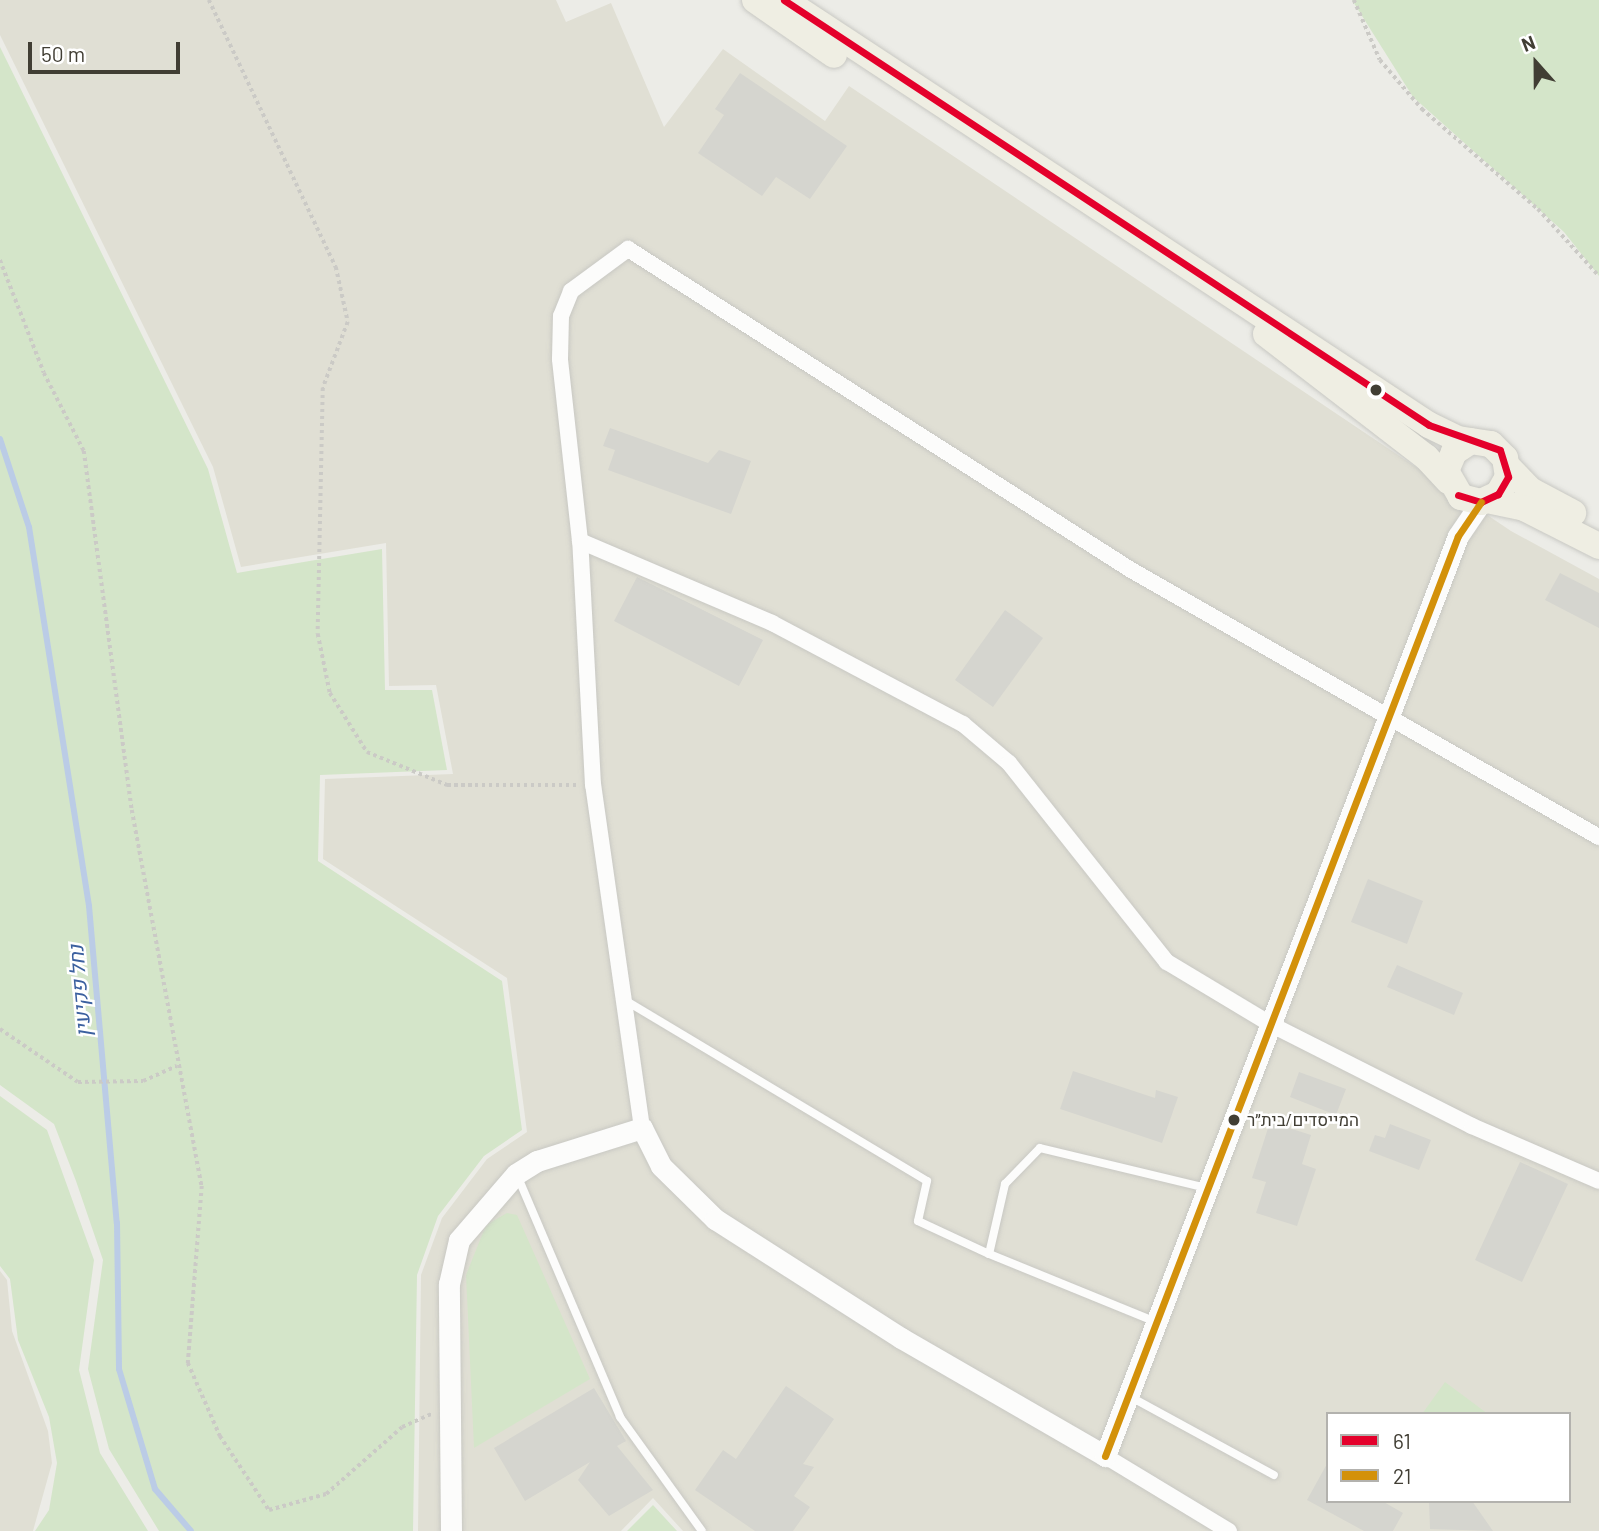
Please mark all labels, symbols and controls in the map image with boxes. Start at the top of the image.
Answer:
scale bar [32,28,184,72]
north arrow [1501,28,1571,98]
text: N [1518,30,1538,56]
text: 50 m [41,41,85,66]
unlabelled marker [1369,383,1383,397]
water label: נחל פקיעין [62,944,96,1038]
place label: המייסדים/בית״ר [1247,1110,1359,1130]
marker: המייסדים/בית״ר [1227,1113,1241,1127]
legend [1326,1412,1571,1503]
text: 61 [1393,1428,1411,1453]
text: 21 [1393,1463,1411,1488]

